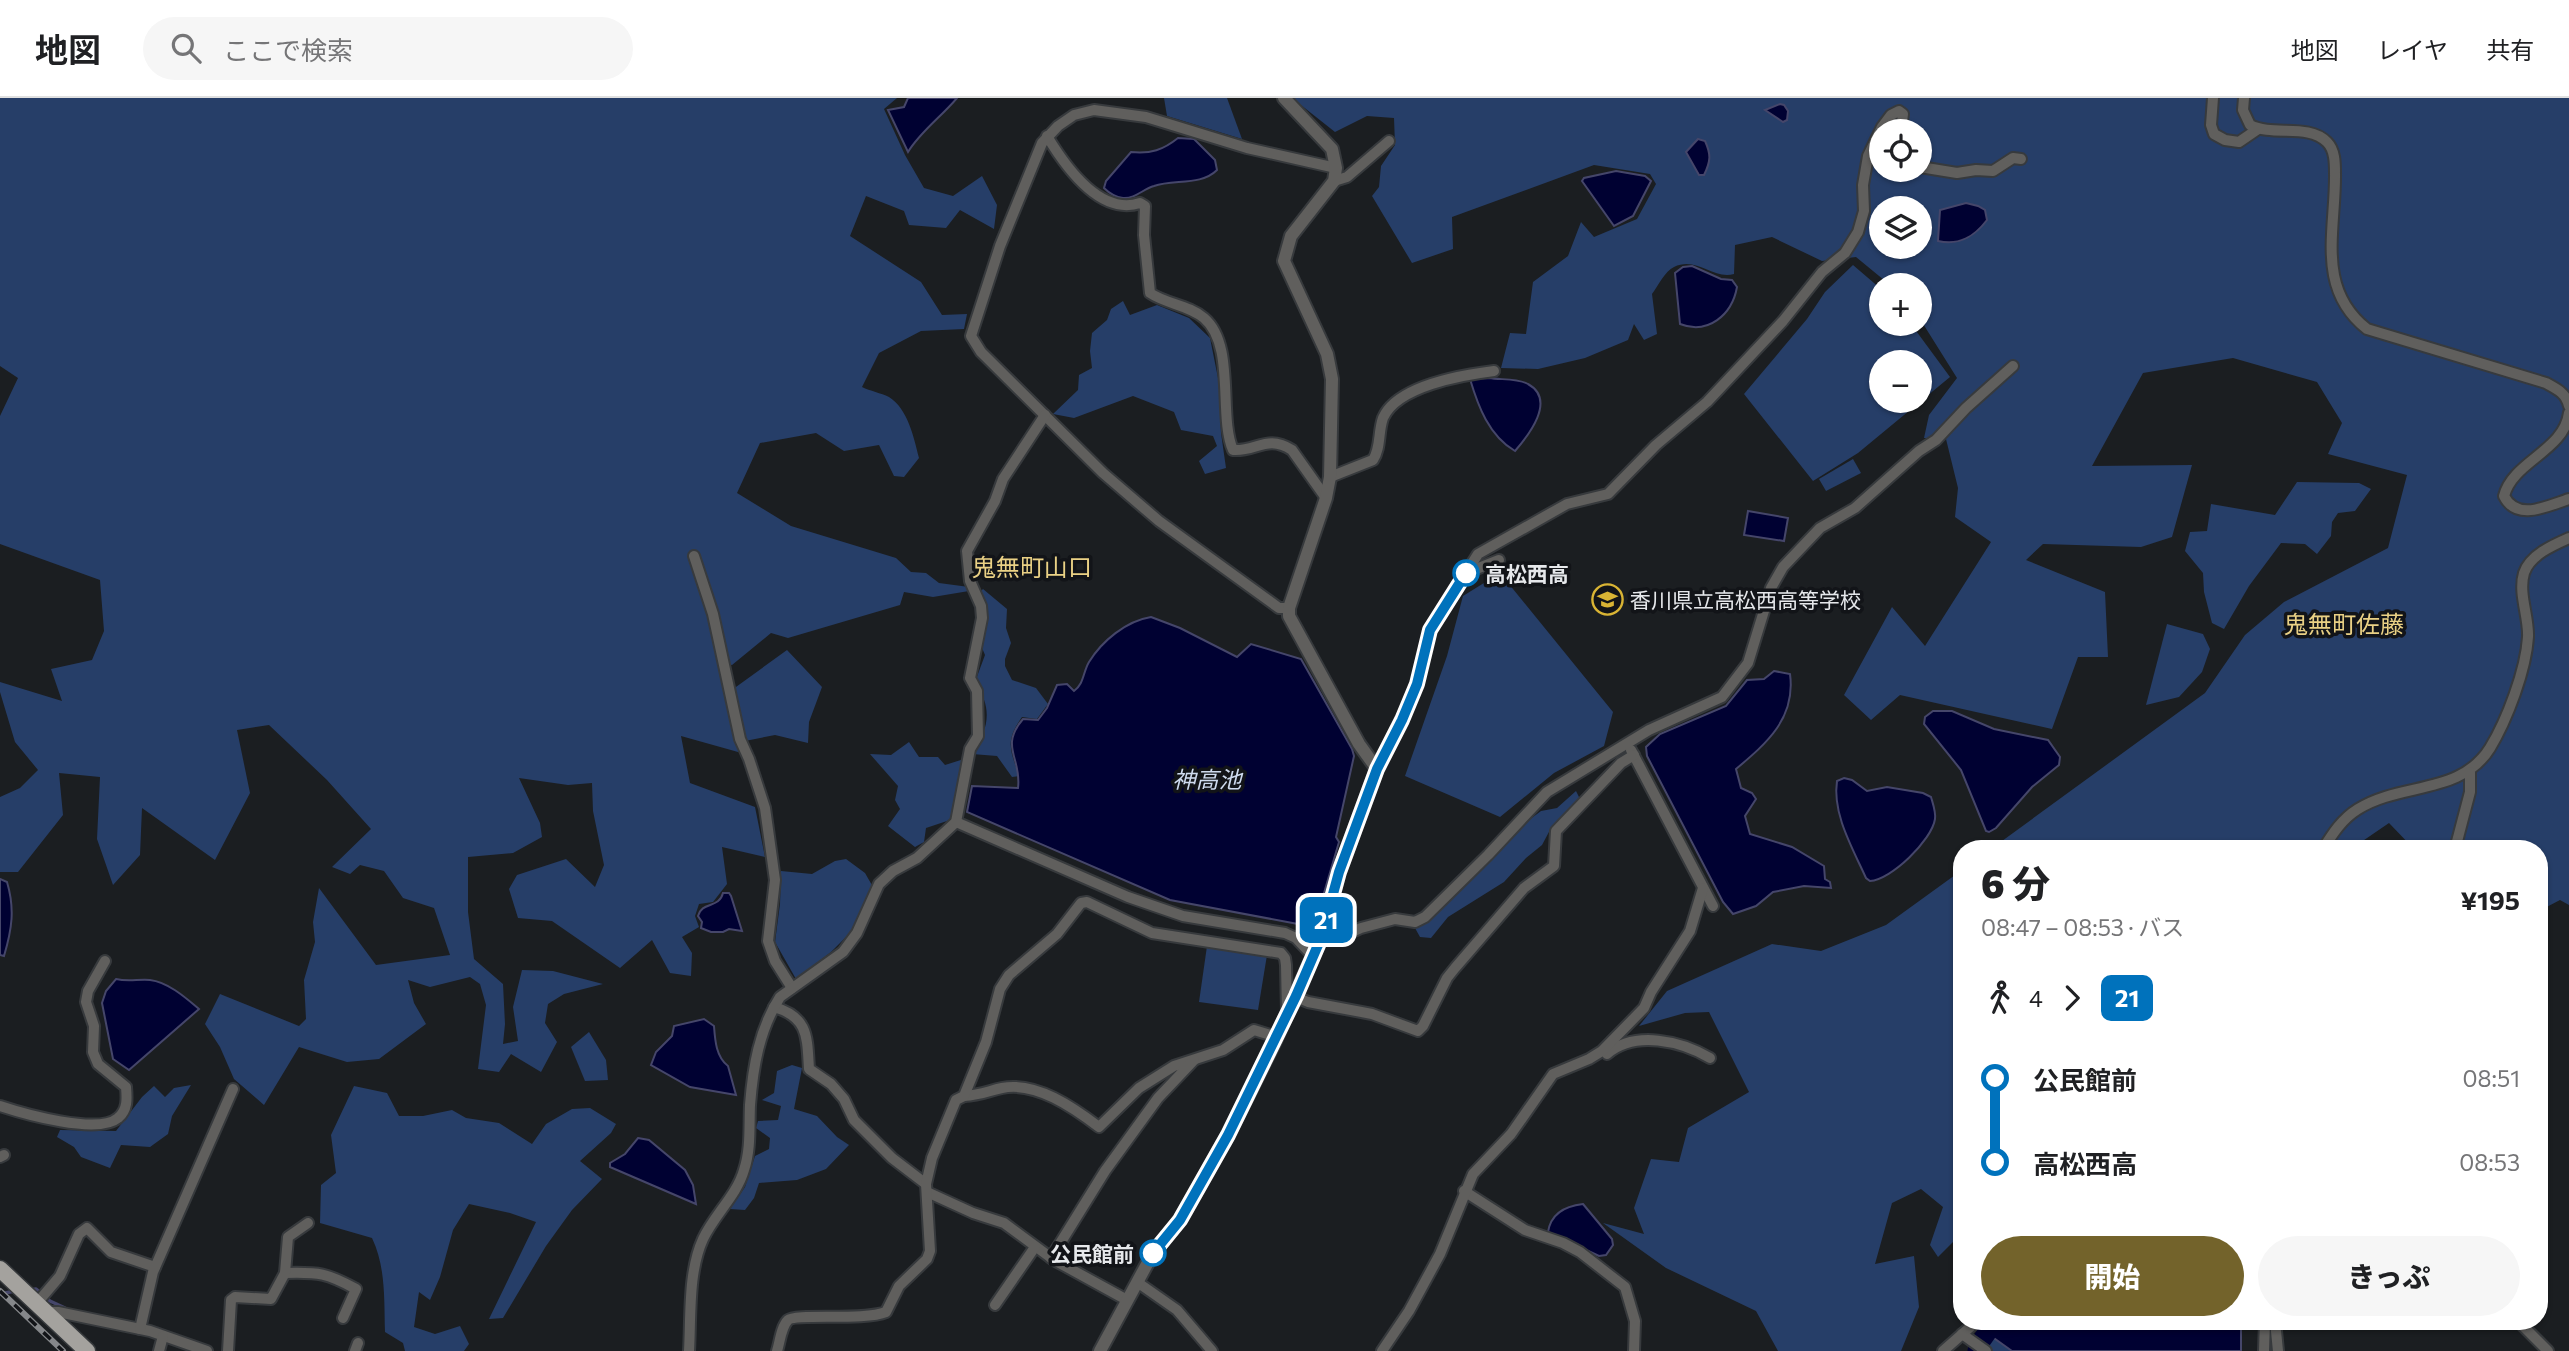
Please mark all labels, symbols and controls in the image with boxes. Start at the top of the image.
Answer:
search box [143,17,633,80]
text: 地図 [35,28,101,69]
icon: search [167,29,205,67]
text: ここで検索 [223,34,353,65]
text: 地図 [2291,35,2339,64]
text: レイヤ [2377,35,2448,64]
text: 共有 [2486,35,2534,64]
map controls [1869,119,1932,413]
button: locate [1869,119,1932,182]
button: layers [1869,196,1932,259]
button: + [1869,273,1932,336]
button: − [1869,350,1932,413]
district label: 鬼無町山口 [972,552,1092,581]
marker: 高松西高 [1453,560,1479,586]
place label: 高松西高 [1485,561,1569,586]
school or university icon: 香川県立高松西高等学校 [1590,582,1624,616]
place label: 香川県立高松西高等学校 [1630,587,1861,612]
district label: 鬼無町佐藤 [2284,609,2404,638]
water label: 神高池 [1173,765,1244,793]
text: 6 分 [1981,859,2050,906]
text: ¥195 [2460,884,2520,915]
line badge: 21 [1294,897,1358,943]
text: 21 [1314,905,1338,934]
text: 08:47 – 08:53 · バス [1981,913,2184,941]
icon: walk [1981,979,2019,1017]
icon: forward [2053,979,2091,1017]
text: 21 [2115,983,2139,1012]
text: 4 [2029,984,2043,1012]
text: 公民館前 [2033,1064,2137,1095]
text: 08:51 [2463,1064,2520,1092]
text: 高松西高 [2033,1148,2137,1179]
text: 08:53 [2459,1148,2520,1176]
button: 開始 [1981,1236,2244,1316]
button: きっぷ [2258,1236,2520,1316]
marker: 公民館前 [1140,1240,1166,1266]
place label: 公民館前 [1050,1241,1134,1266]

